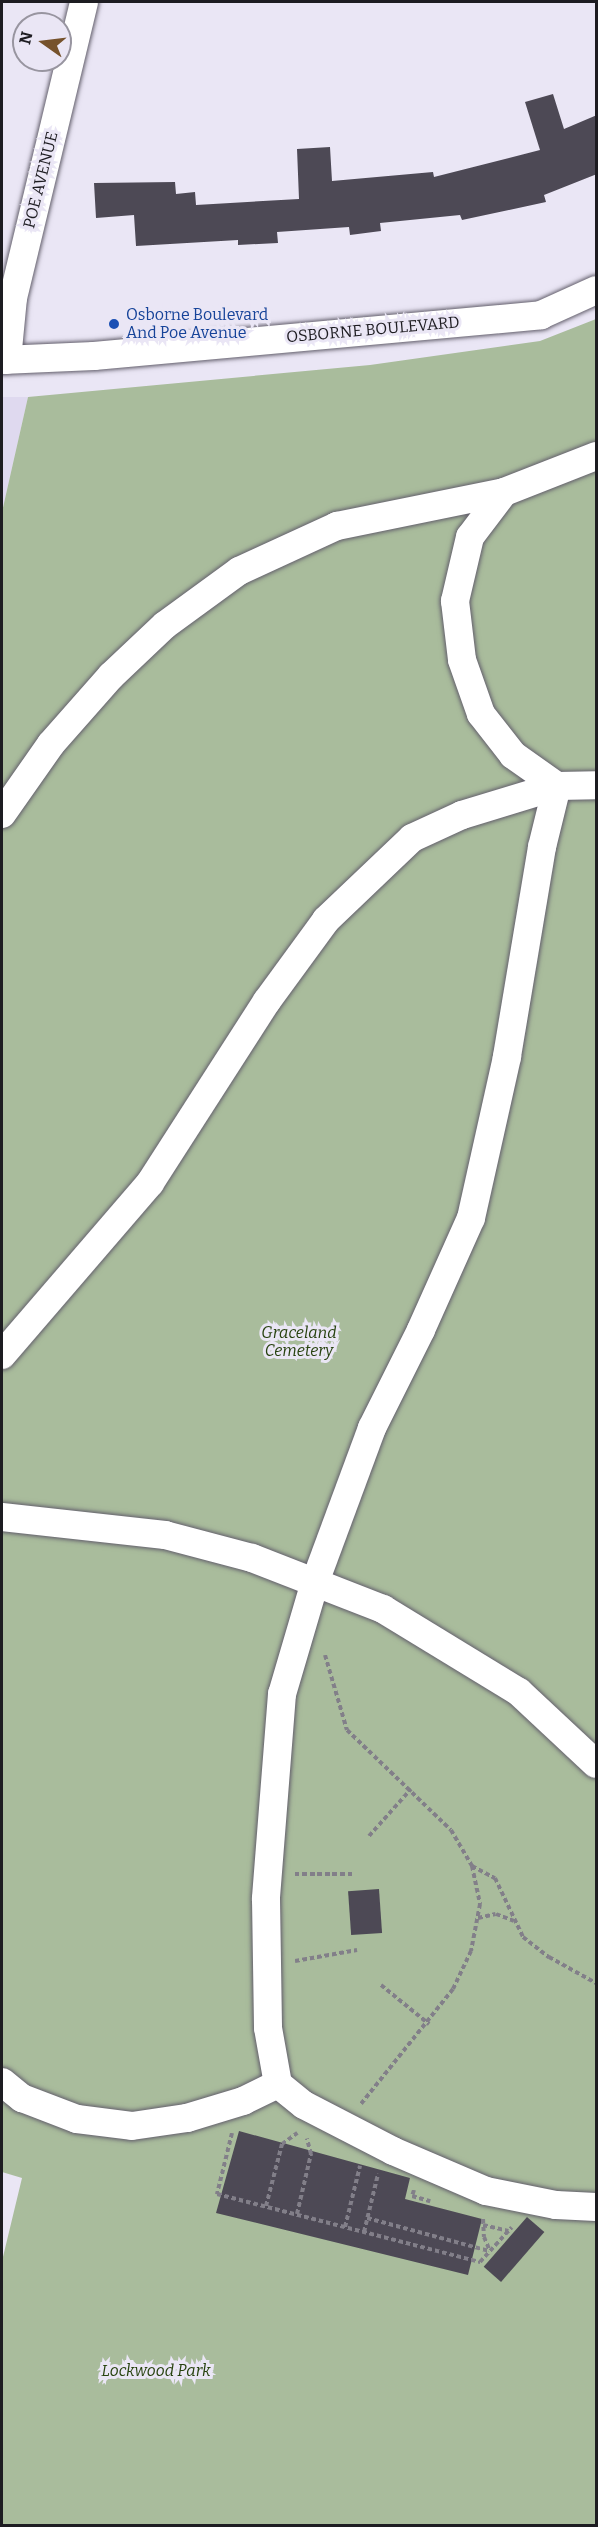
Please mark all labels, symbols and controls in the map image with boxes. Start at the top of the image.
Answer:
north arrow [12,12,72,72]
text: N [15,30,37,46]
street label: POE AVENUE [20,130,62,230]
place label: Osborne Boulevard And Poe Avenue [126,305,268,343]
street label: OSBORNE BOULEVARD [286,313,460,347]
marker: Osborne Boulevard And Poe Avenue [107,317,121,331]
park label: Graceland Cemetery [261,1323,337,1361]
park label: Lockwood Park [101,2361,211,2381]

